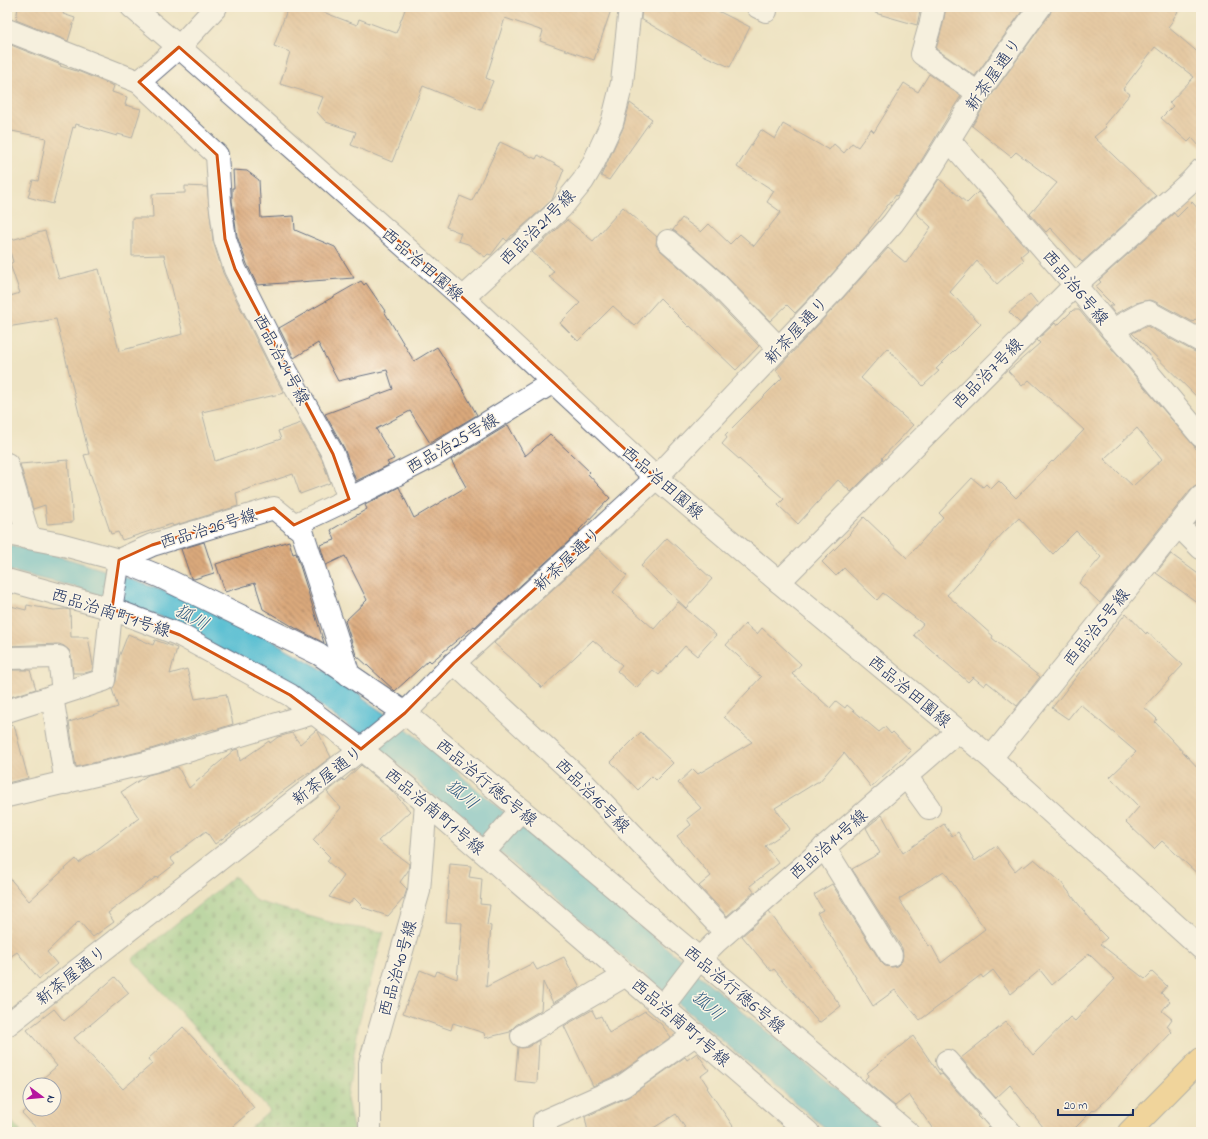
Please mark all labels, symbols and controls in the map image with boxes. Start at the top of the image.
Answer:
street label: 新茶屋通り [960,33,1029,117]
street label: 西品治21号線 [494,184,582,272]
street label: 西品治田園線 [375,222,469,308]
street label: 西品治6号線 [1036,245,1114,331]
street label: 新茶屋通り [759,291,835,371]
street label: 西品治24号線 [246,309,315,410]
street label: 西品治7号線 [947,333,1029,415]
street label: 西品治25号線 [402,408,504,481]
street label: 西品治田園線 [615,440,709,526]
street label: 西品治26号線 [157,503,260,556]
street label: 新茶屋通り [528,522,608,598]
street label: 西品治南町1号線 [48,582,174,645]
street label: 西品治5号線 [1058,583,1137,673]
water label: 狐川 [169,599,213,639]
street label: 西品治田園線 [862,650,956,735]
street label: 西品治行徳6号線 [430,733,543,833]
street label: 新茶屋通り [287,740,369,812]
street label: 西品治16号線 [548,753,635,840]
street label: 西品治南町1号線 [378,763,490,862]
water label: 狐川 [439,774,483,817]
street label: 西品治14号線 [784,804,874,887]
street label: 西品治40号線 [373,917,424,1020]
street label: 新茶屋通り [31,940,113,1012]
street label: 西品治行徳6号線 [678,940,791,1040]
street label: 西品治南町1号線 [625,973,735,1073]
water label: 狐川 [685,985,729,1028]
north arrow [22,1077,62,1117]
scale bar [1058,1091,1133,1117]
text: N [42,1094,59,1105]
text: 20 m [1064,1097,1087,1115]

